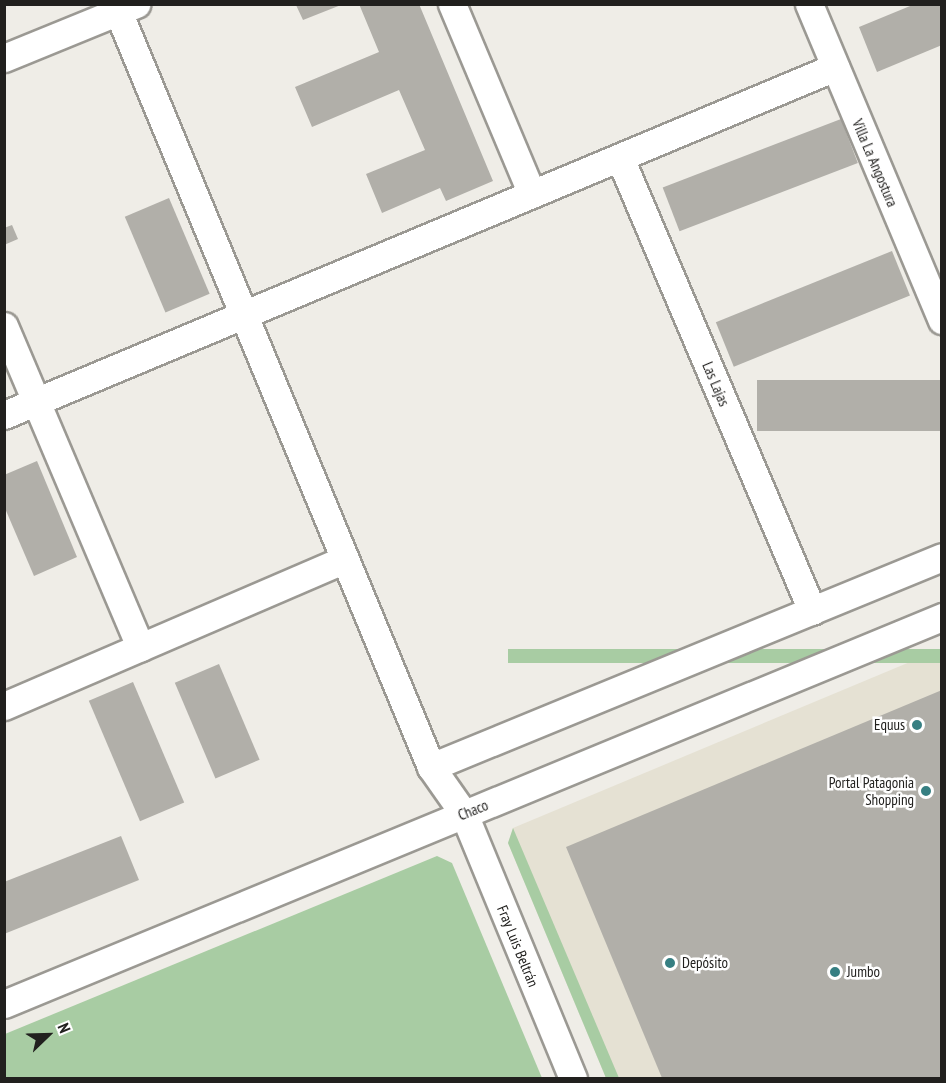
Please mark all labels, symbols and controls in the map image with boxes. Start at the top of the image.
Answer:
street label: Villa La Angostura [848,116,902,210]
street label: Las Lajas [699,359,733,409]
place label: Equus [874,716,905,734]
marker: Equus [910,718,924,732]
place label: Portal Patagonia Shopping [829,773,914,808]
marker: Portal Patagonia Shopping [919,784,933,798]
street label: Chaco [455,796,491,824]
street label: Fray Luis Beltrán [493,902,543,990]
place label: Depósito [682,954,728,972]
marker: Depósito [663,956,677,970]
place label: Jumbo [847,963,880,981]
marker: Jumbo [828,965,842,979]
north arrow [18,1005,78,1065]
text: N [54,1020,75,1036]

